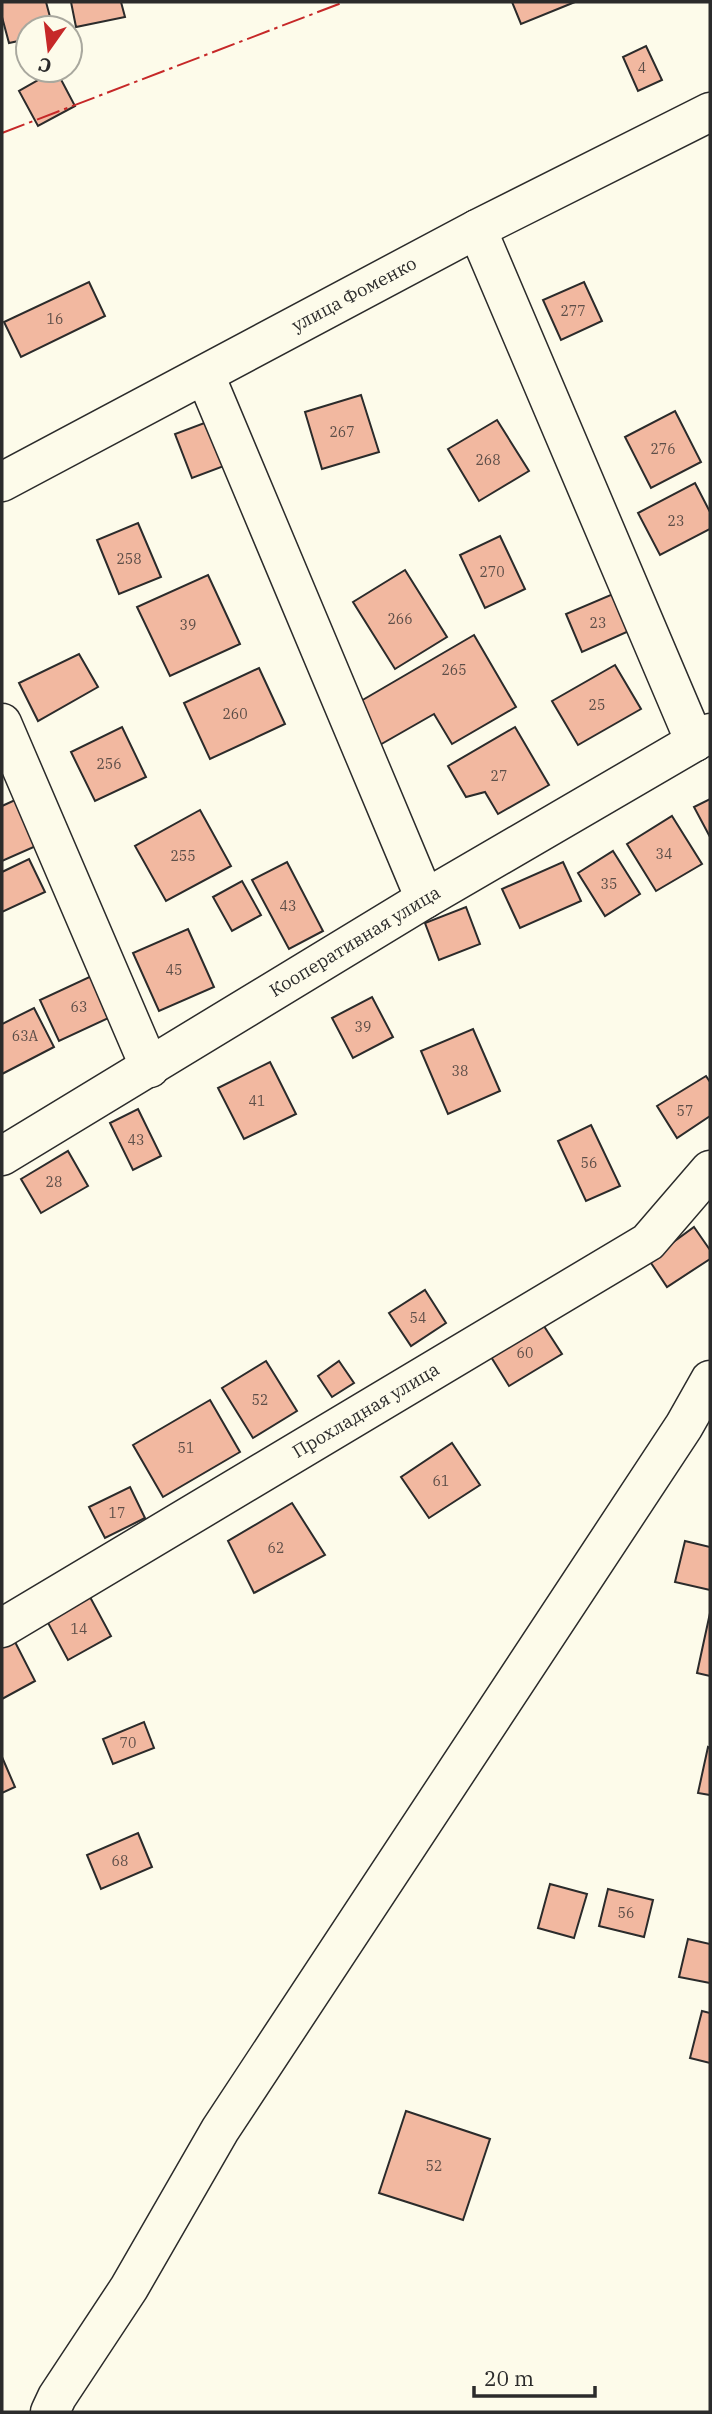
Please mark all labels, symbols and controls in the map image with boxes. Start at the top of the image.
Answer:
north arrow [14,14,84,84]
text: С [36,52,54,79]
house number: 4 [638,59,646,77]
street label: улица Фоменко [288,251,420,337]
house number: 277 [560,302,586,320]
house number: 16 [47,310,63,328]
house number: 267 [329,423,355,441]
house number: 276 [650,440,676,458]
house number: 268 [475,451,501,469]
house number: 23 [668,512,684,530]
house number: 258 [116,550,142,568]
house number: 270 [479,563,505,581]
house number: 266 [387,610,413,628]
house number: 23 [590,614,606,632]
house number: 39 [180,616,196,634]
house number: 265 [441,661,467,679]
house number: 25 [589,696,605,714]
house number: 260 [222,705,248,723]
house number: 256 [96,755,122,773]
house number: 27 [491,767,507,785]
house number: 34 [656,845,672,863]
house number: 255 [170,847,196,865]
house number: 35 [601,875,617,893]
street label: Кооперативная улица [265,881,444,1002]
house number: 43 [280,897,296,915]
house number: 45 [166,961,182,979]
house number: 63 [71,998,87,1016]
house number: 39 [355,1018,371,1036]
house number: 63А [12,1027,39,1045]
house number: 38 [452,1062,468,1080]
house number: 41 [249,1092,265,1110]
house number: 57 [677,1102,693,1120]
house number: 43 [128,1131,144,1149]
house number: 56 [581,1154,597,1172]
house number: 28 [46,1173,62,1191]
house number: 54 [410,1309,426,1327]
house number: 60 [517,1344,533,1362]
street label: Прохладная улица [288,1357,444,1463]
house number: 52 [252,1391,268,1409]
house number: 51 [178,1439,194,1457]
house number: 61 [433,1472,449,1490]
house number: 17 [109,1504,125,1522]
house number: 62 [268,1539,284,1557]
house number: 14 [71,1620,87,1638]
house number: 70 [120,1734,136,1752]
house number: 68 [112,1852,128,1870]
house number: 56 [618,1904,634,1922]
house number: 52 [426,2157,442,2175]
scale bar [474,2354,595,2398]
text: 20 m [484,2364,534,2392]

